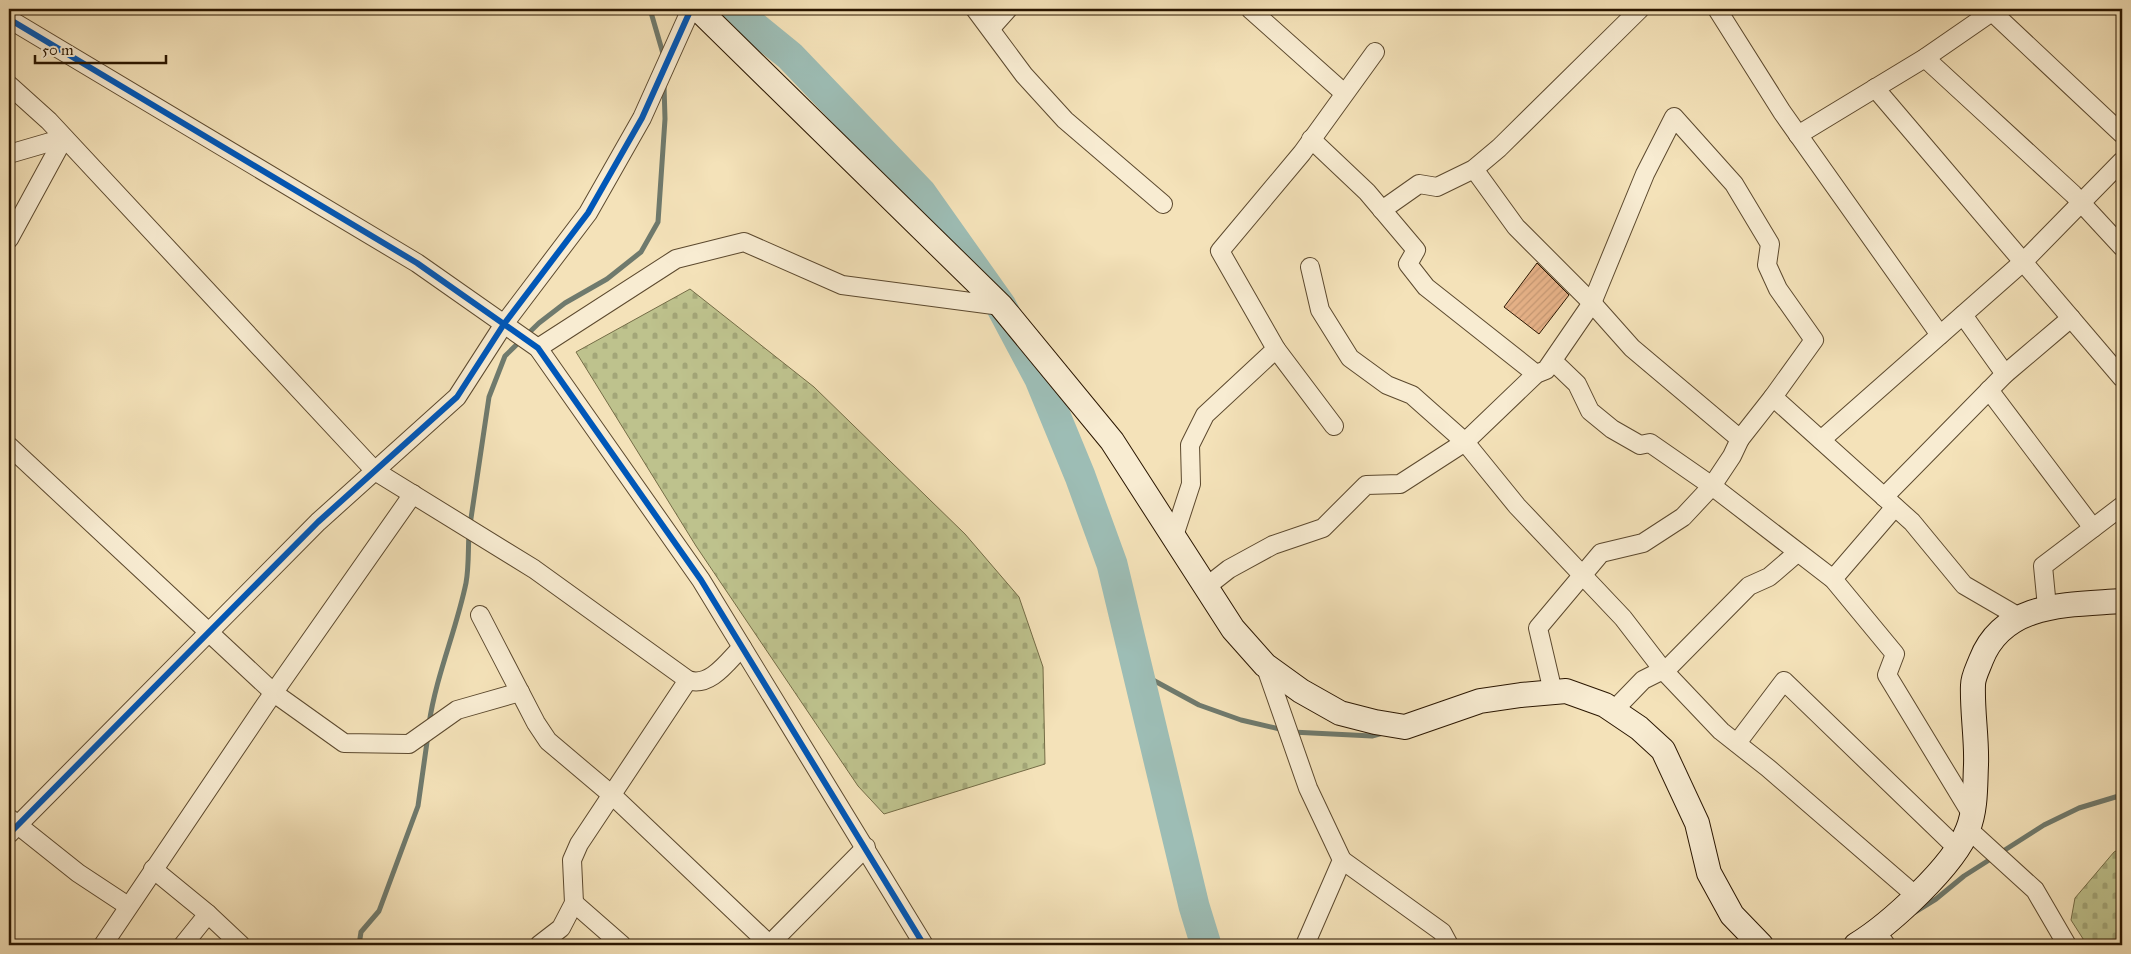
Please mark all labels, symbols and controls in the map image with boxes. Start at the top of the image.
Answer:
scale bar [35,32,166,64]
text: 50 m [42,41,74,59]

